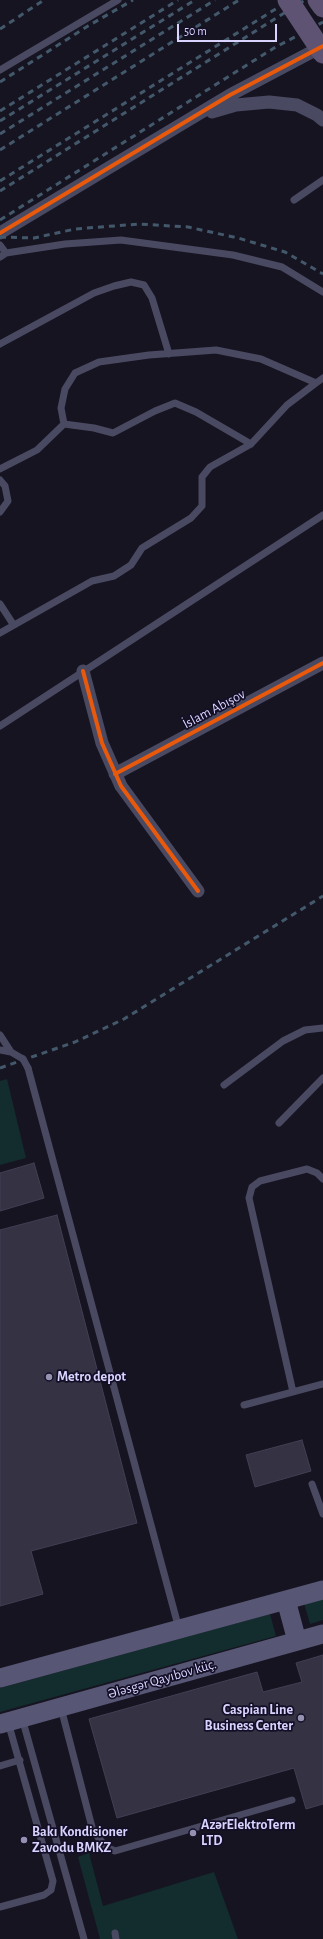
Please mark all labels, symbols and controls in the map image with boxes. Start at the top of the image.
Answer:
scale bar [179,16,279,42]
text: 50 m [184,25,207,37]
street label: İslam Abışov [180,686,248,732]
place label: Metro depot [57,1369,126,1385]
marker: Metro depot [44,1372,54,1382]
street label: Ələsgər Qayıbov küç. [106,1655,218,1703]
place label: Caspian Line Business Center [205,1702,293,1734]
marker: Caspian Line Business Center [296,1713,306,1723]
place label: AzərElektroTerm LTD [201,1817,296,1850]
place label: Bakı Kondisioner Zavodu BMKZ [32,1824,127,1856]
marker: AzərElektroTerm LTD [188,1828,198,1838]
marker: Bakı Kondisioner Zavodu BMKZ [19,1835,29,1845]

